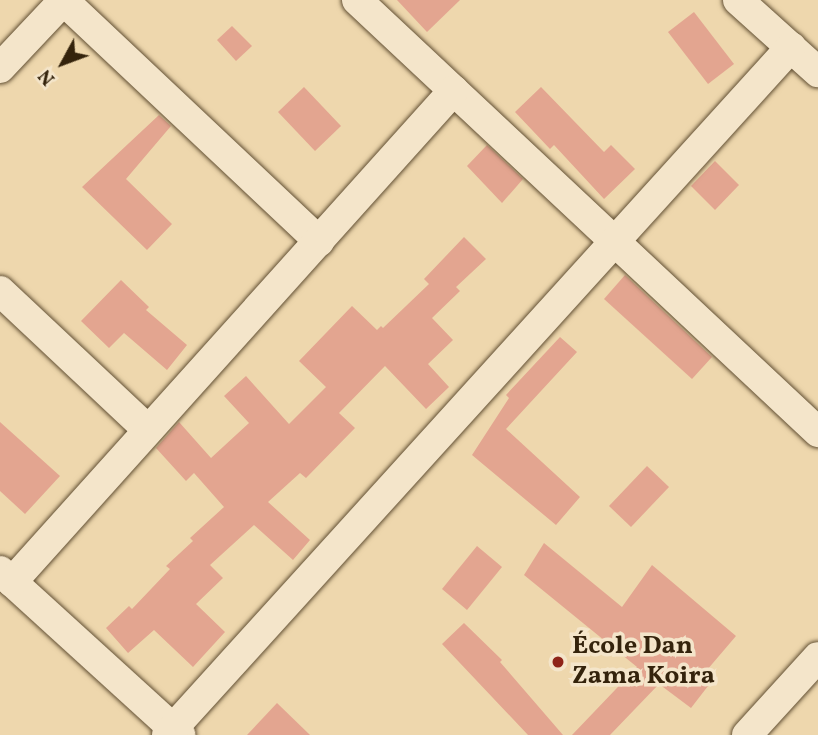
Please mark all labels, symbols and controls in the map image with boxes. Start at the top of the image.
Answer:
north arrow [28,28,98,98]
text: N [33,63,61,91]
place label: École Dan Zama Koira [572,631,715,692]
marker: École Dan Zama Koira [550,654,566,670]

